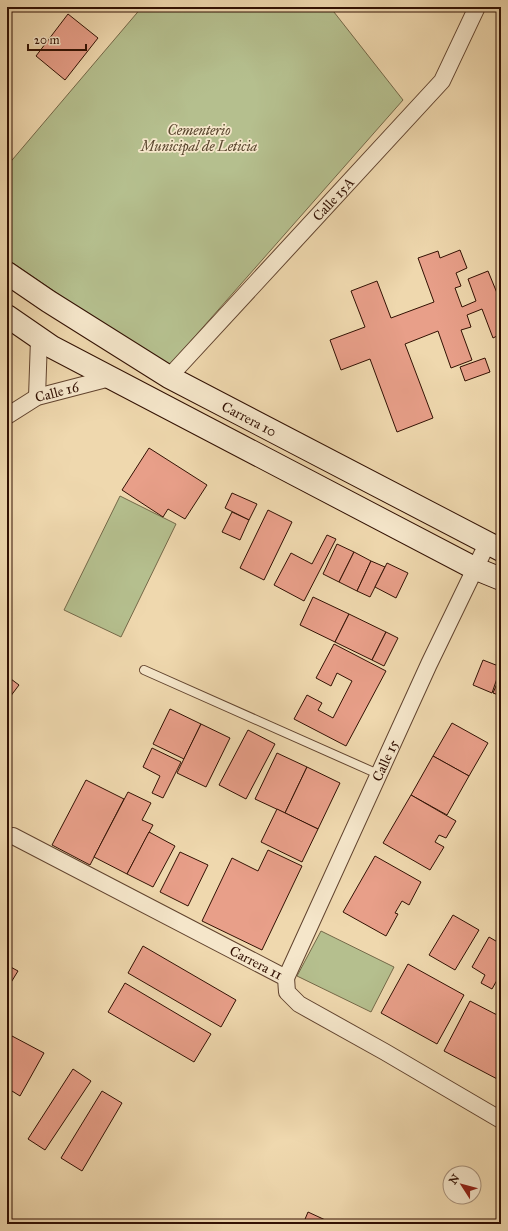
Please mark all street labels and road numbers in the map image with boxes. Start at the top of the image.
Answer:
street label: Calle 15A [309,174,358,225]
street label: Calle 16 [33,378,81,406]
street label: Carrera 10 [219,398,279,441]
street label: Calle 15 [369,737,403,784]
street label: Carrera 11 [227,942,285,984]

